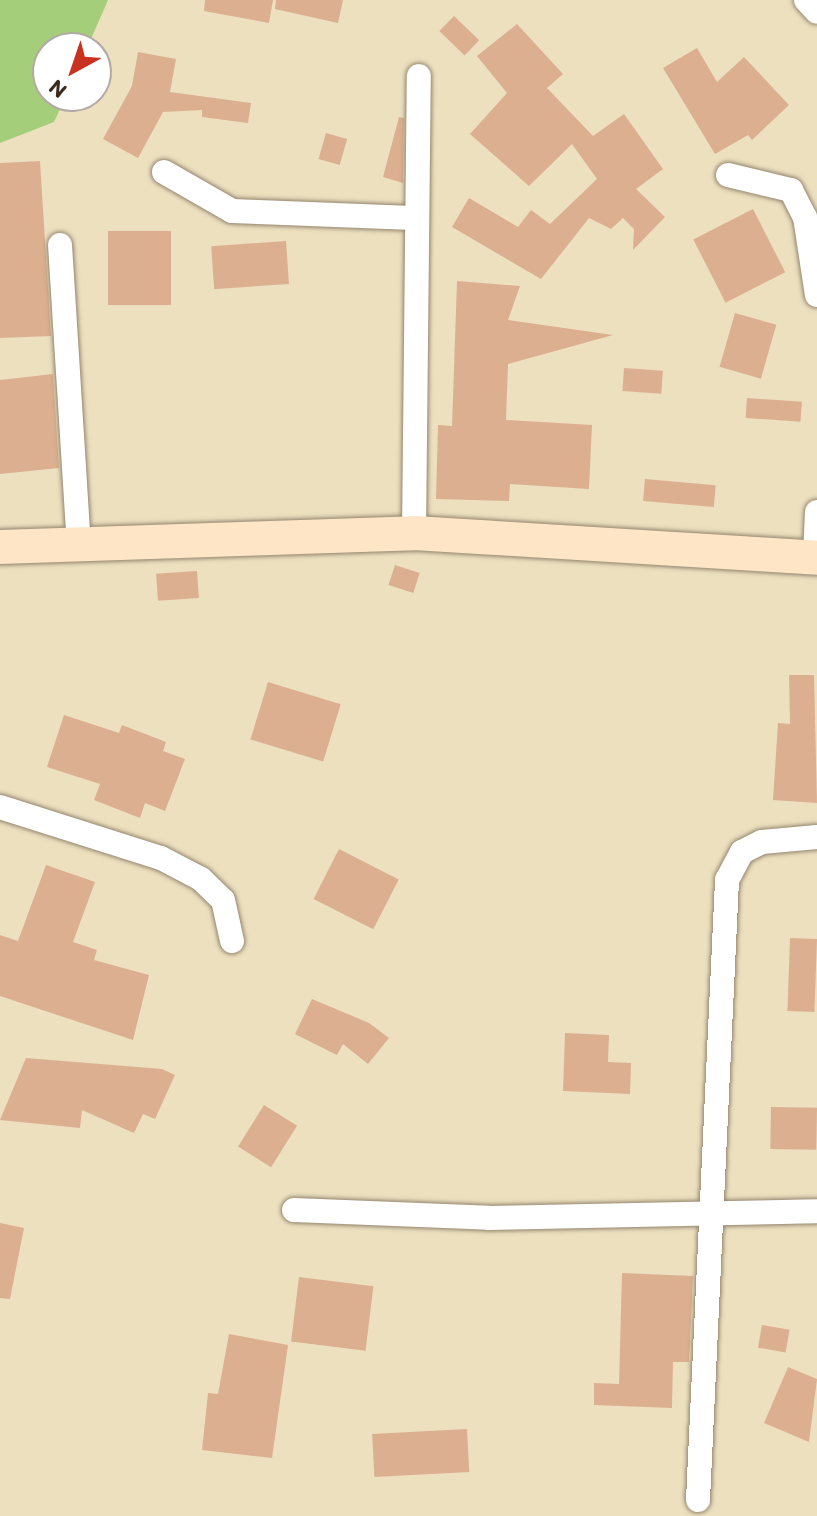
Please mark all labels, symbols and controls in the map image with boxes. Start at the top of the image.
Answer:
north arrow [32,32,112,112]
text: N [43,74,72,104]

